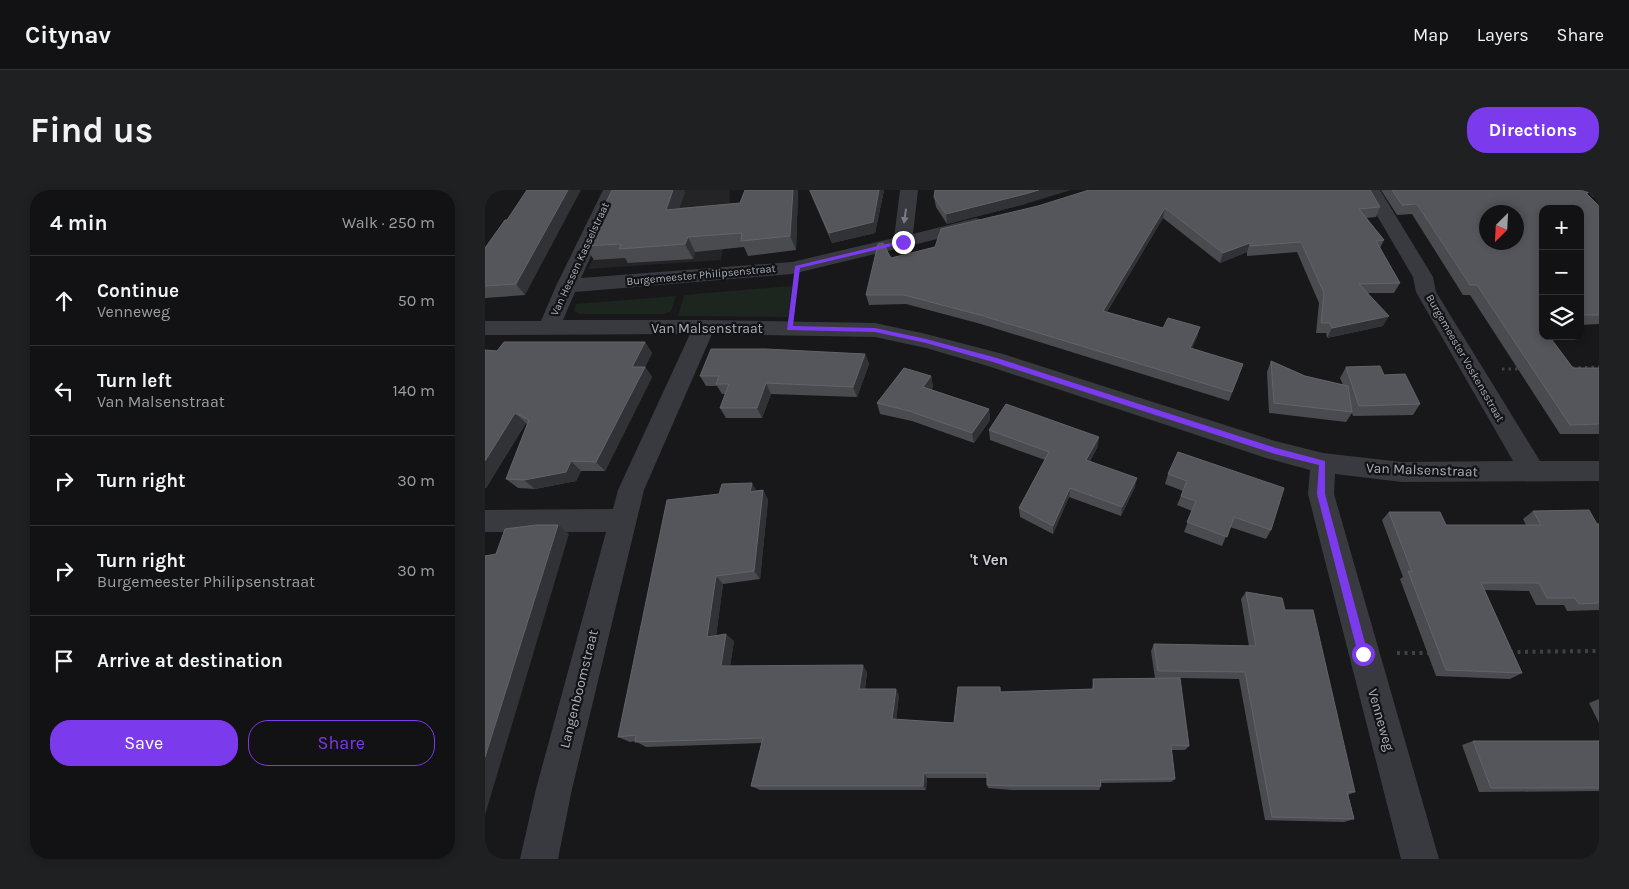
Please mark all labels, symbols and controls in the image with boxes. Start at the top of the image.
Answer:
text: Citynav [25,21,111,49]
text: Map [1413,24,1449,46]
text: Layers [1477,24,1529,46]
text: Share [1557,24,1604,46]
button: Directions [1467,107,1599,153]
text: Find us [30,110,153,151]
street label: Van Hessen Kasselstraat [548,200,612,318]
north arrow [1479,205,1524,250]
map controls [1539,205,1584,340]
button: + [1539,205,1584,250]
one-way arrow [901,208,909,224]
text: 4 min [50,211,108,235]
text: Walk · 250 m [342,213,435,232]
route end [892,231,915,254]
button: − [1539,250,1584,295]
street label: Burgemeester Philipsenstraat [626,262,776,288]
text: Continue [97,280,179,302]
icon: ahead [50,287,78,315]
text: 50 m [398,291,435,310]
street label: Burgemeester Voskensstraat [1423,292,1507,424]
button: layers [1539,295,1584,340]
text: Venneweg [97,302,170,321]
street label: Van Malsenstraat [651,320,763,337]
text: Turn left [97,370,172,392]
icon: left [50,377,78,405]
text: 140 m [393,381,435,400]
text: Van Malsenstraat [97,392,225,411]
street label: Van Malsenstraat [1366,460,1478,480]
icon: right [50,467,78,495]
text: Turn right [97,470,186,492]
text: 30 m [397,471,435,490]
text: Turn right [97,550,186,572]
district label: 't Ven [970,551,1008,569]
icon: right [50,557,78,585]
text: 30 m [397,561,435,580]
text: Burgemeester Philipsenstraat [97,572,315,591]
street label: Langenboomstraat [556,628,602,750]
route start [1352,643,1375,666]
icon: arrive [50,647,78,675]
text: Arrive at destination [97,650,283,672]
street label: Venneweg [1364,687,1398,753]
button: Save [50,720,238,766]
button: Share [248,720,435,766]

